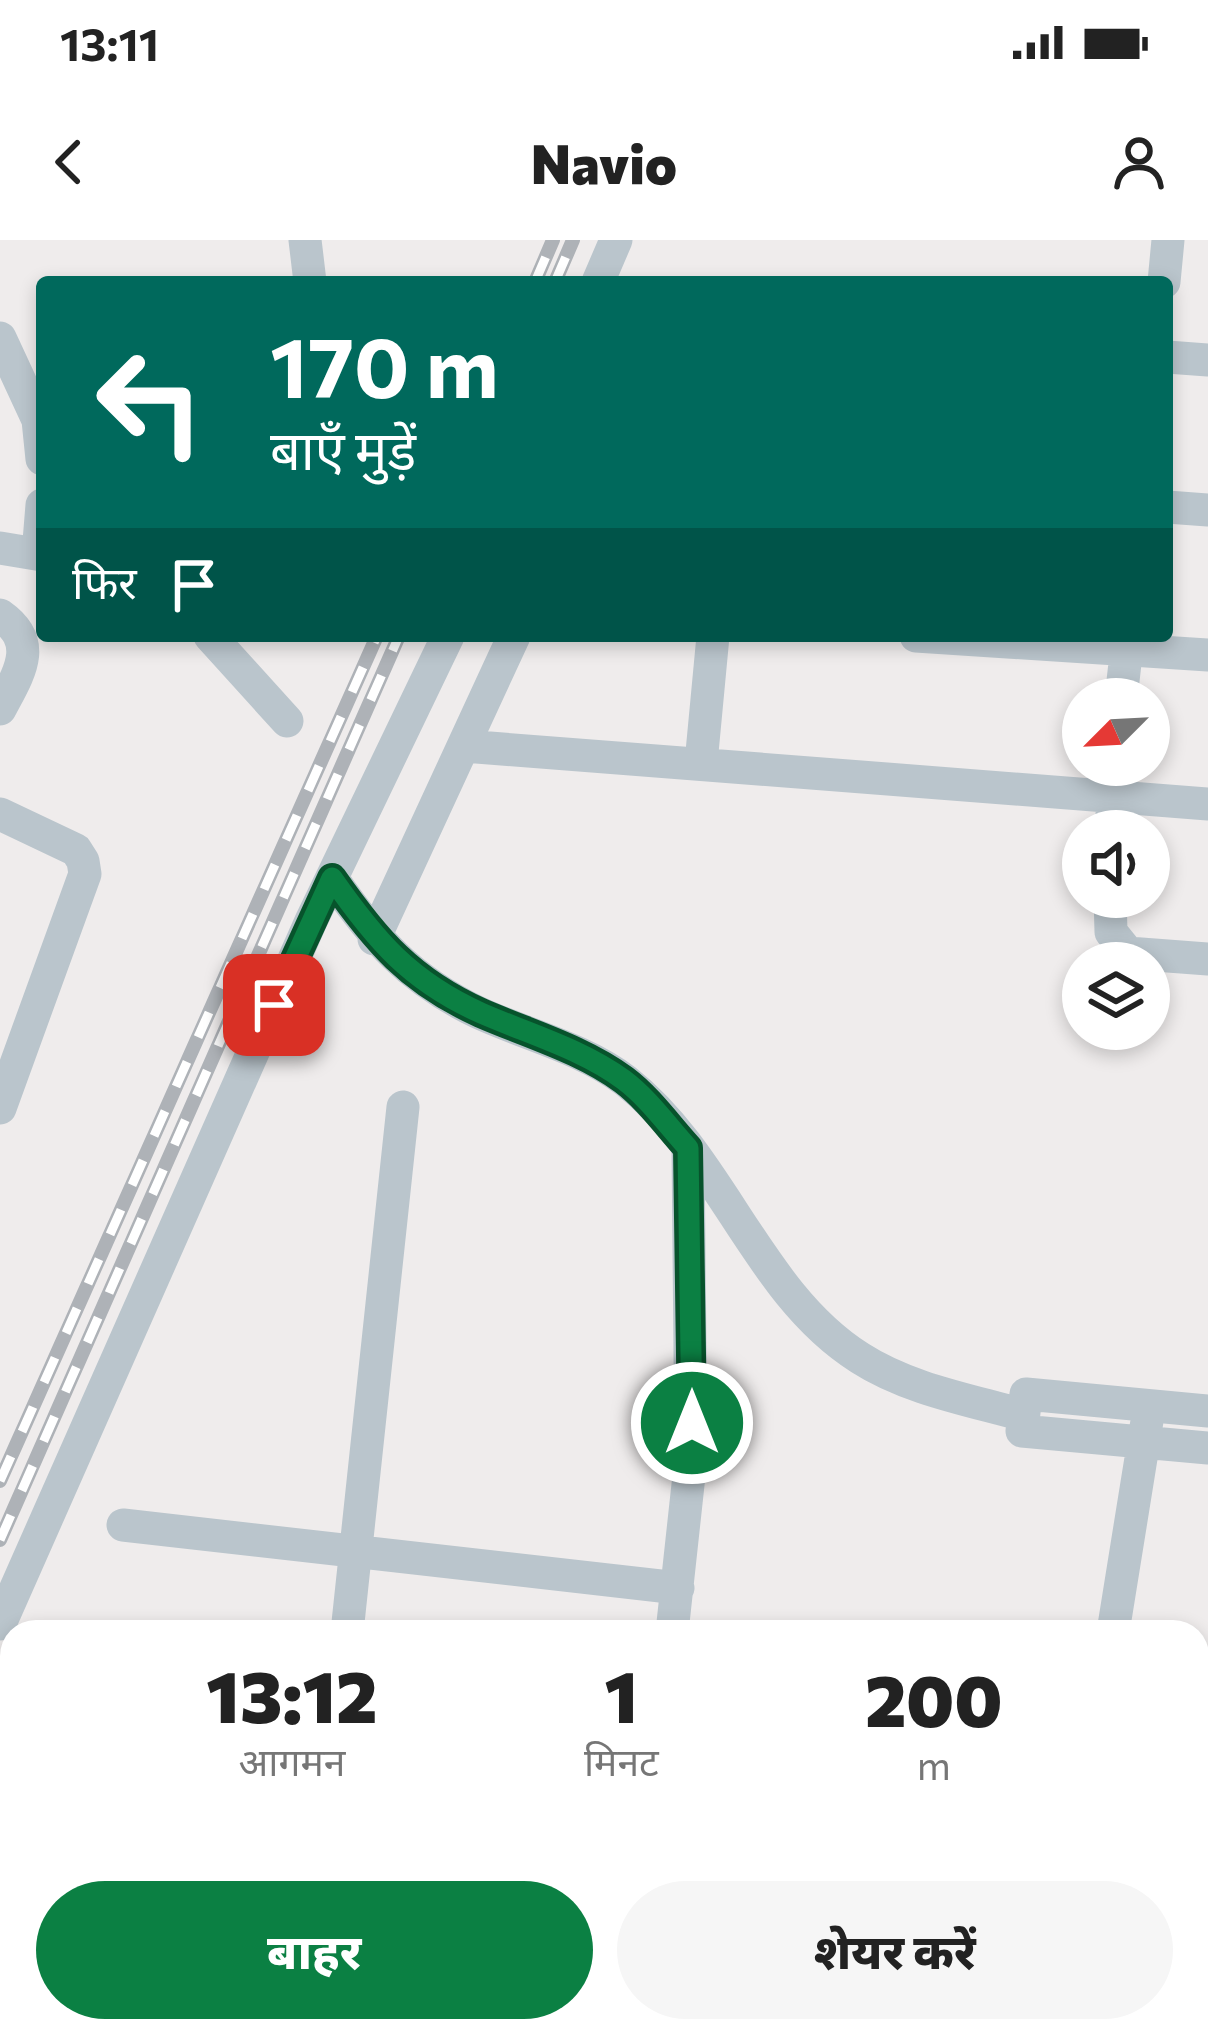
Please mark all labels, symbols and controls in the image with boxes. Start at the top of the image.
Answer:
text: 13:11 [60,15,159,70]
icon: back [36,129,102,195]
text: Navio [531,129,677,195]
icon: person [1106,129,1172,195]
text: 170 m [270,313,499,415]
icon: left [72,324,228,480]
text: बाएँ मुड़ें [270,415,416,481]
icon: arrive [161,552,227,618]
text: फिर [72,553,137,608]
north arrow [1062,678,1170,786]
map controls [1062,678,1170,1050]
button: sound [1062,810,1170,918]
button: layers [1062,942,1170,1050]
pin [223,954,325,1056]
icon: arrive [241,972,307,1038]
position arrow [629,1360,755,1486]
text: 13:12 [206,1650,378,1738]
text: 1 [605,1650,638,1738]
text: 200 [865,1654,1003,1742]
text: आगमन [239,1736,345,1784]
text: मिनट [584,1736,659,1784]
text: m [917,1740,951,1788]
button: बाहर [36,1881,593,2019]
button: शेयर करें [617,1881,1173,2019]

